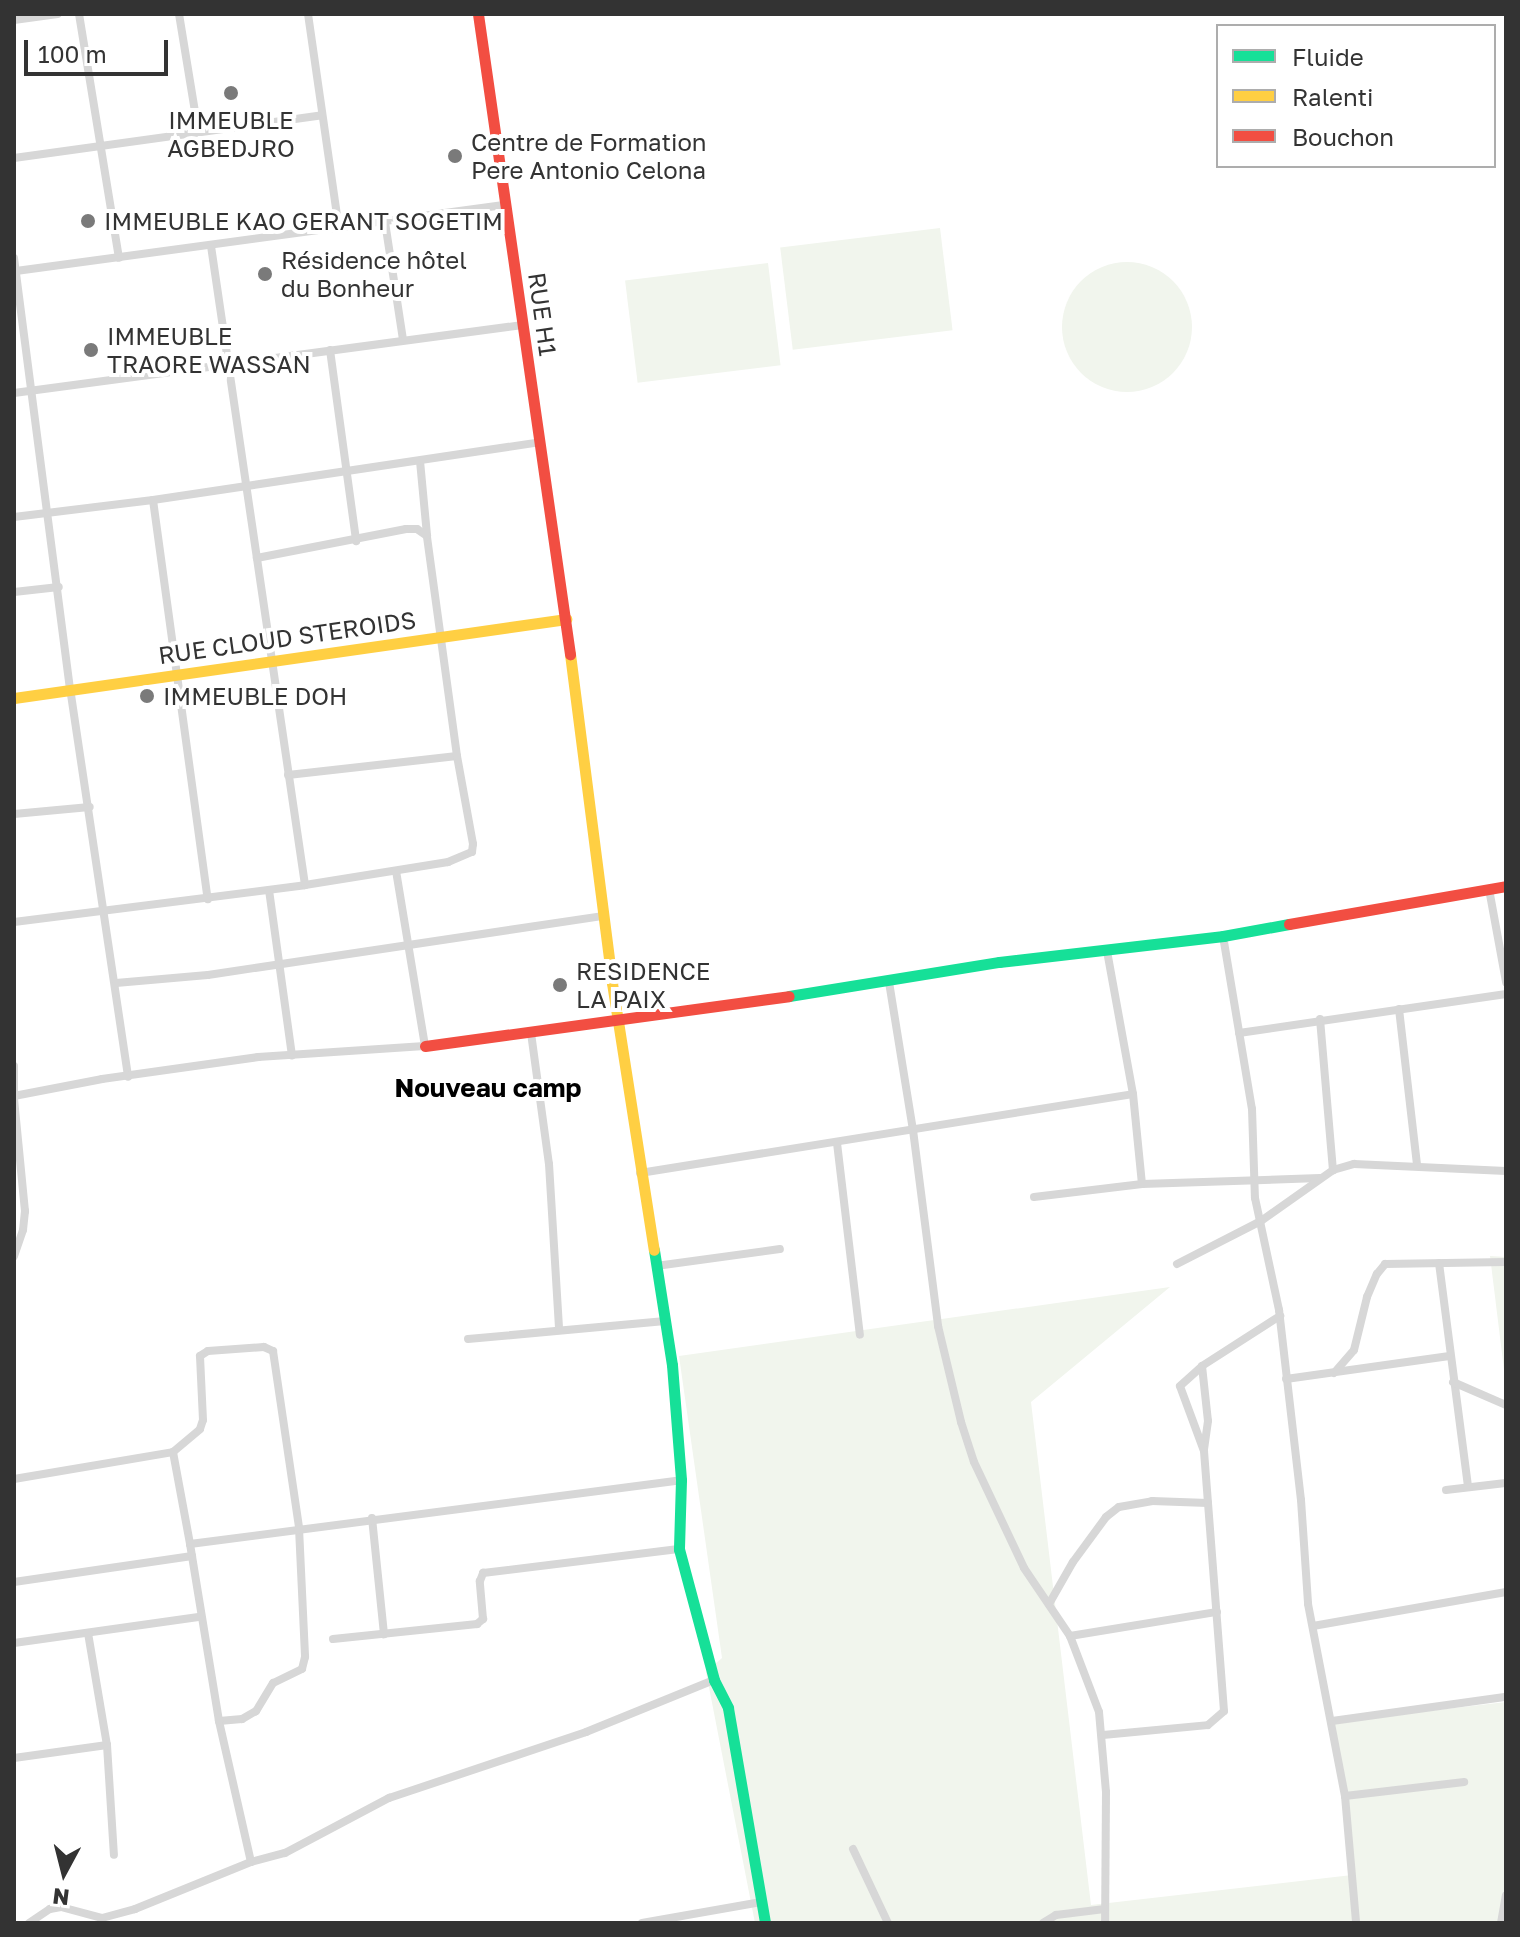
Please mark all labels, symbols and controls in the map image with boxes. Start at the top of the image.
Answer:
scale bar [28,24,172,74]
legend [1216,24,1496,168]
text: 100 m [38,39,107,68]
text: Fluide [1292,42,1364,71]
text: Ralenti [1292,82,1374,111]
marker: IMMEUBLE AGBEDJRO [222,84,240,102]
place label: IMMEUBLE AGBEDJRO [167,106,295,162]
text: Bouchon [1292,122,1394,151]
place label: Centre de Formation Pere Antonio Celona [471,128,707,184]
marker: Centre de Formation Pere Antonio Celona [446,147,464,165]
place label: IMMEUBLE KAO GERANT SOGETIM [104,207,503,235]
marker: IMMEUBLE KAO GERANT SOGETIM [79,212,97,230]
place label: Résidence hôtel du Bonheur [281,246,467,302]
marker: Résidence hôtel du Bonheur [256,265,274,283]
street label: RUE H1 [523,270,563,358]
place label: IMMEUBLE TRAORE WASSAN [107,322,311,378]
marker: IMMEUBLE TRAORE WASSAN [82,341,100,359]
street label: RUE CLOUD STEROIDS [156,605,418,669]
place label: IMMEUBLE DOH [163,682,347,710]
marker: IMMEUBLE DOH [138,687,156,705]
place label: RESIDENCE LA PAIX [576,957,710,1013]
marker: RESIDENCE LA PAIX [551,976,569,994]
district label: Nouveau camp [394,1072,582,1104]
north arrow [24,1833,104,1913]
text: N [51,1883,71,1912]

